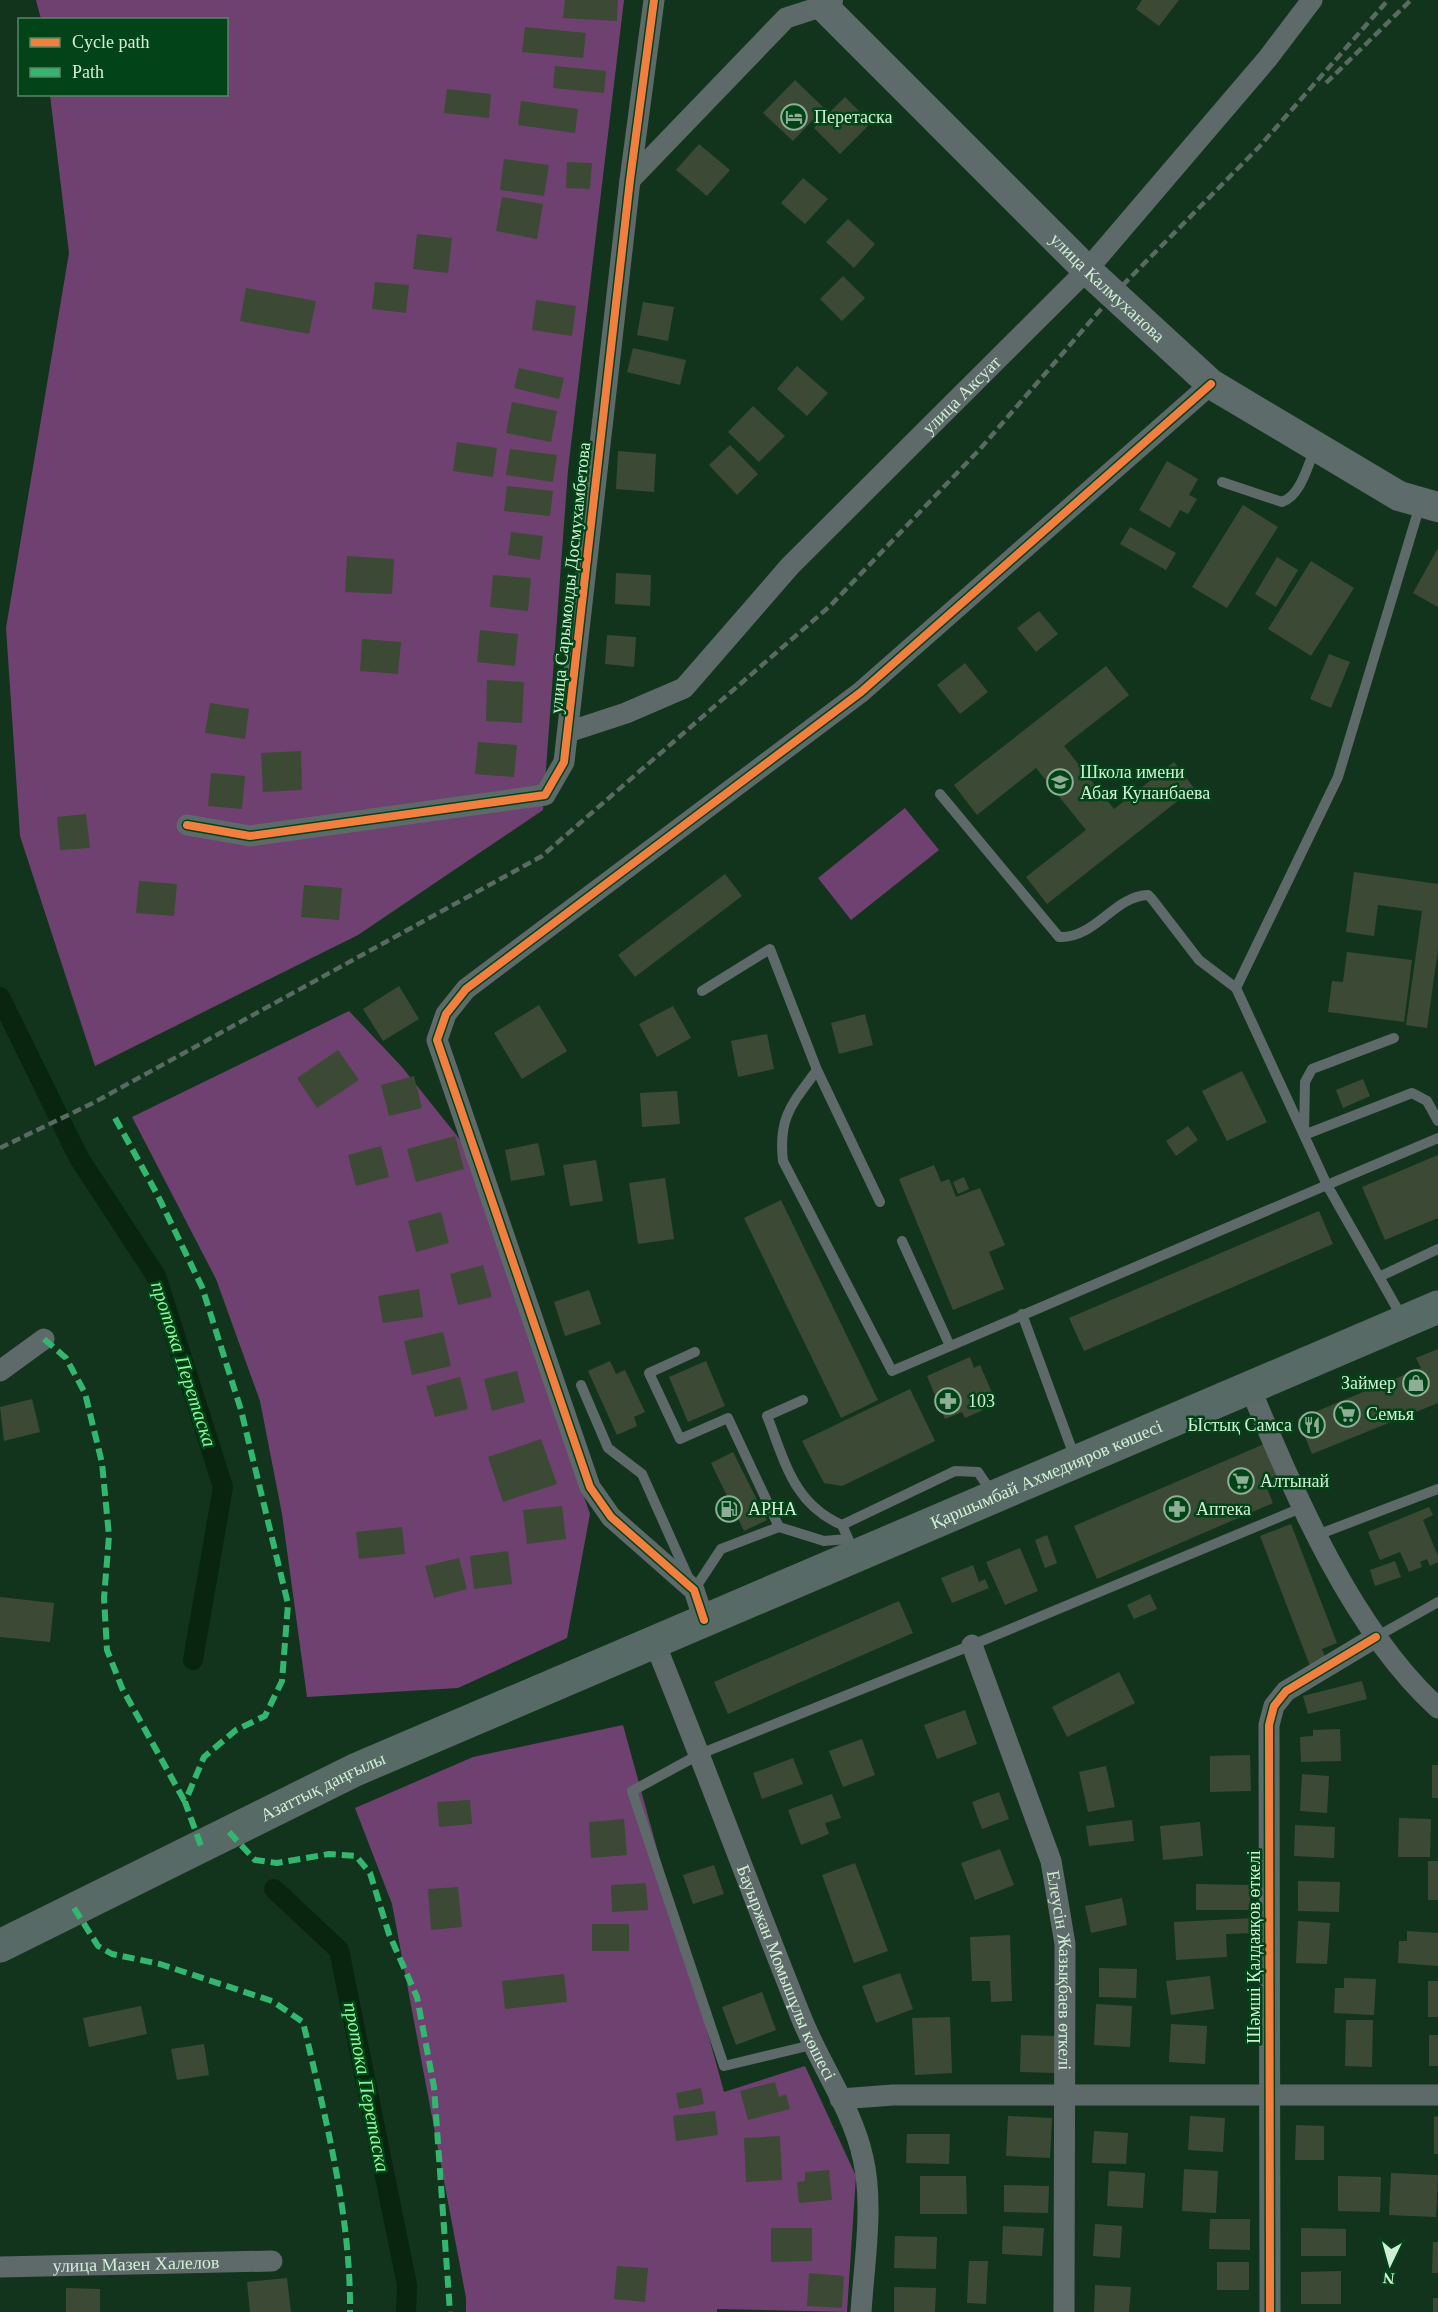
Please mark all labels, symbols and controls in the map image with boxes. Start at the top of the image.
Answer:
legend [18,18,228,96]
text: Cycle path [72,32,149,52]
text: Path [72,62,104,82]
hotel icon: Перетаска [779,102,809,132]
place label: Перетаска [814,107,893,127]
street label: улица Калмуханова [1046,229,1169,346]
street label: улица Аксуат [918,352,1005,438]
street label: улица Сарымолды Досмухамбетова [546,441,594,715]
place label: Школа имени Абая Кунанбаева [1080,762,1210,803]
school or university icon: Школа имени Абая Кунанбаева [1045,767,1075,797]
water label: протока Перетаска [146,1278,221,1450]
shop icon: Займер [1401,1368,1431,1398]
place label: Займер [1341,1373,1396,1393]
pharmacy icon: 103 [933,1386,963,1416]
place label: 103 [968,1391,995,1411]
supermarket icon: Семья [1332,1399,1362,1429]
place label: Семья [1366,1404,1414,1424]
restaurant icon: Ыстық Самса [1297,1410,1327,1440]
place label: Ыстық Самса [1188,1415,1292,1435]
street label: Қаршымбай Ахмедияров көшесі [927,1416,1165,1533]
supermarket icon: Алтынай [1226,1466,1256,1496]
place label: Алтынай [1260,1471,1330,1491]
fuel station icon: АРНА [714,1494,744,1524]
pharmacy icon: Аптека [1162,1494,1192,1524]
place label: АРНА [748,1499,797,1519]
place label: Аптека [1196,1499,1251,1519]
street label: Азаттық даңғылы [257,1748,388,1825]
street label: Шәмші Қалдаяқов өткелі [1244,1850,1264,2044]
street label: Бауыржан Момышұлы көшесі [733,1862,840,2084]
street label: Елеусін Жазықбаев өткелі [1043,1869,1076,2070]
water label: протока Перетаска [339,2000,394,2174]
north arrow [1360,2234,1420,2294]
street label: улица Мазен Халелов [52,2252,220,2276]
text: N [1382,2269,1395,2287]

